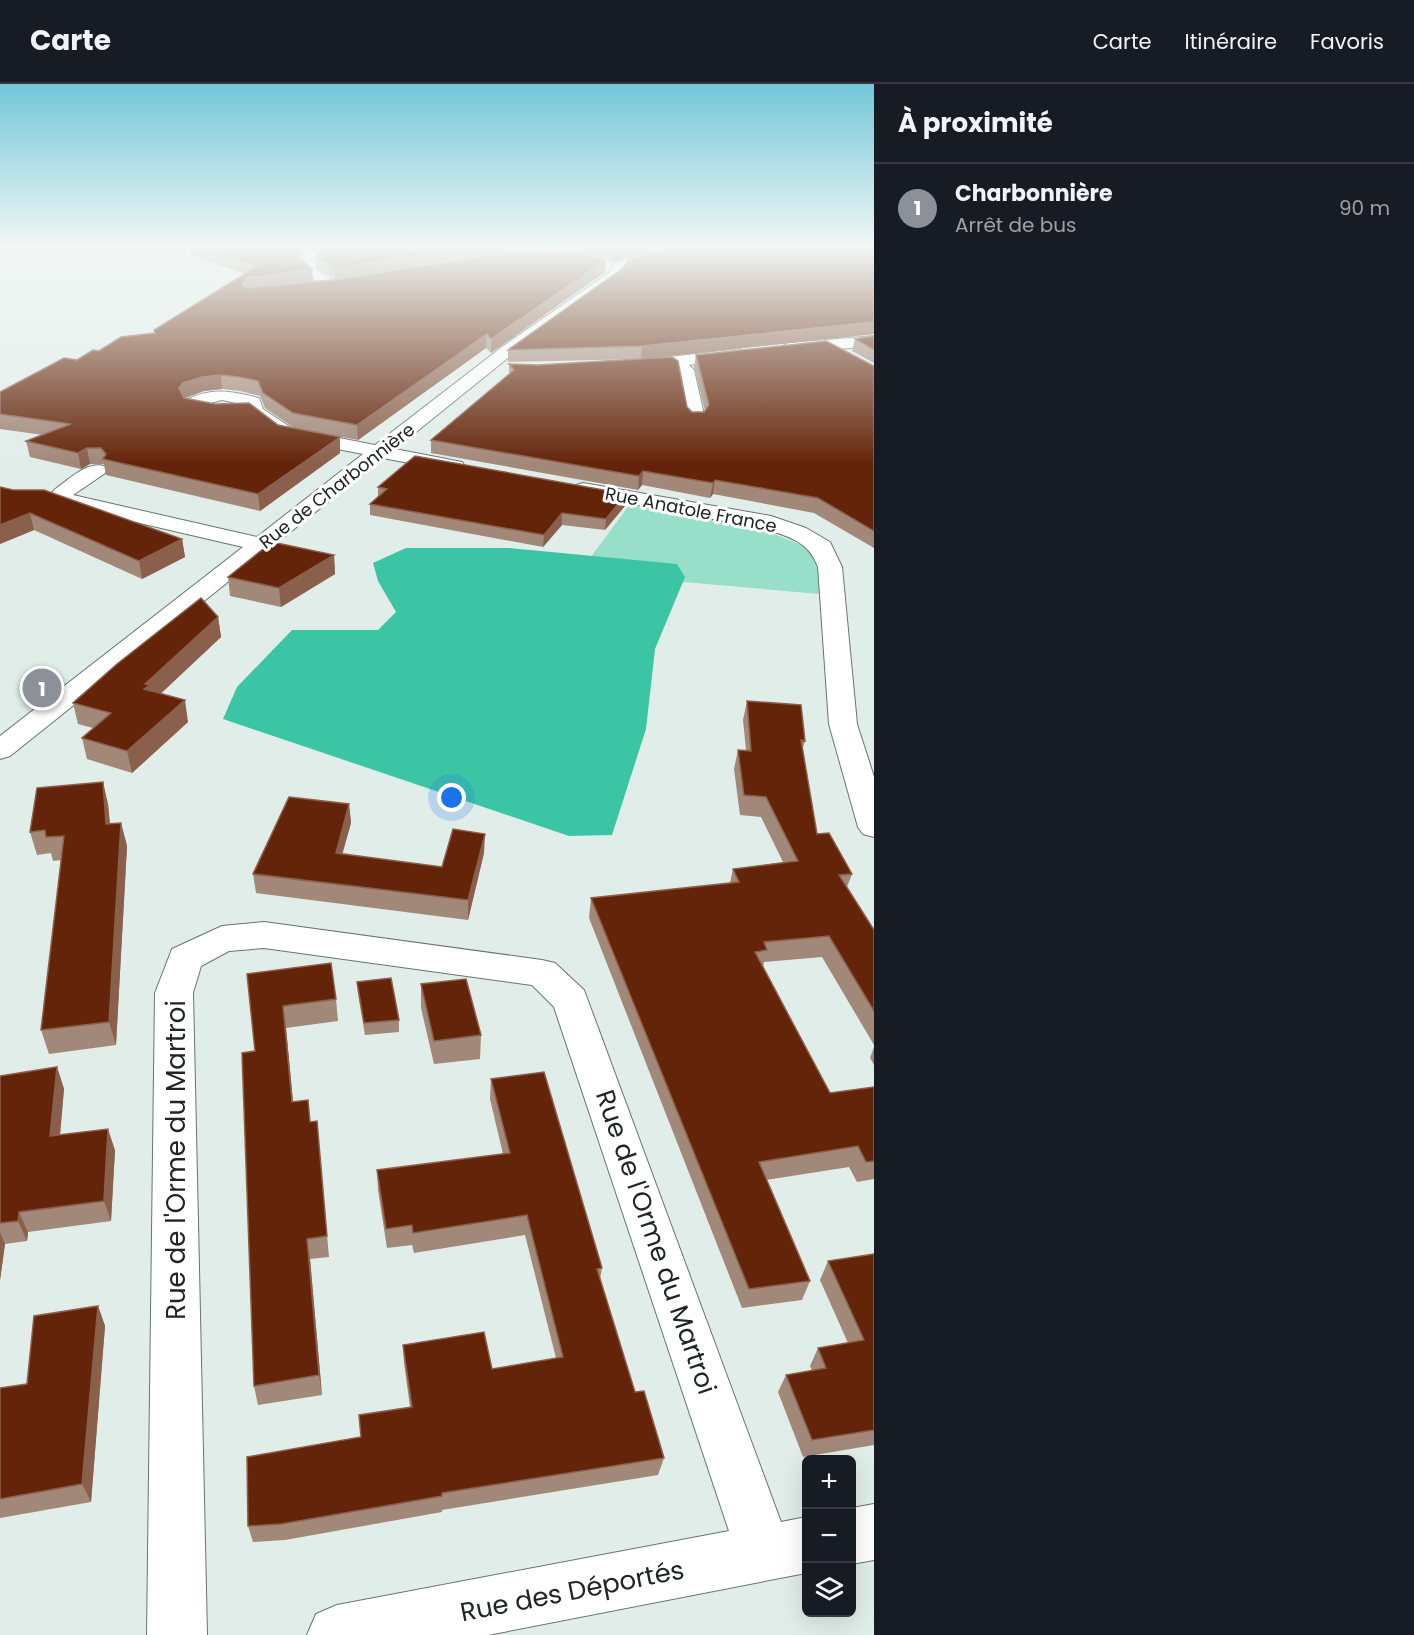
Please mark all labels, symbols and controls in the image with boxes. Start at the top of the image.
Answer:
text: Carte [30,21,111,60]
text: Carte [1093,27,1152,56]
text: Itinéraire [1185,27,1277,56]
text: Favoris [1310,27,1384,56]
text: À proximité [898,105,1053,141]
text: Charbonnière [955,178,1113,209]
text: 1 [914,194,921,222]
text: 90 m [1339,194,1390,222]
text: Arrêt de bus [955,211,1076,239]
street label: Rue de Charbonnière [254,417,420,554]
street label: Rue Anatole France [603,481,779,538]
pin: 1 [22,666,62,710]
your location [437,783,466,812]
street label: Rue de l'Orme du Martroi [158,1000,194,1320]
street label: Rue de l'Orme du Martroi [587,1085,725,1399]
map controls [802,1455,856,1617]
button: + [802,1455,856,1509]
button: − [802,1509,856,1563]
street label: Rue des Déportés [457,1552,687,1630]
button: layers [802,1563,856,1617]

